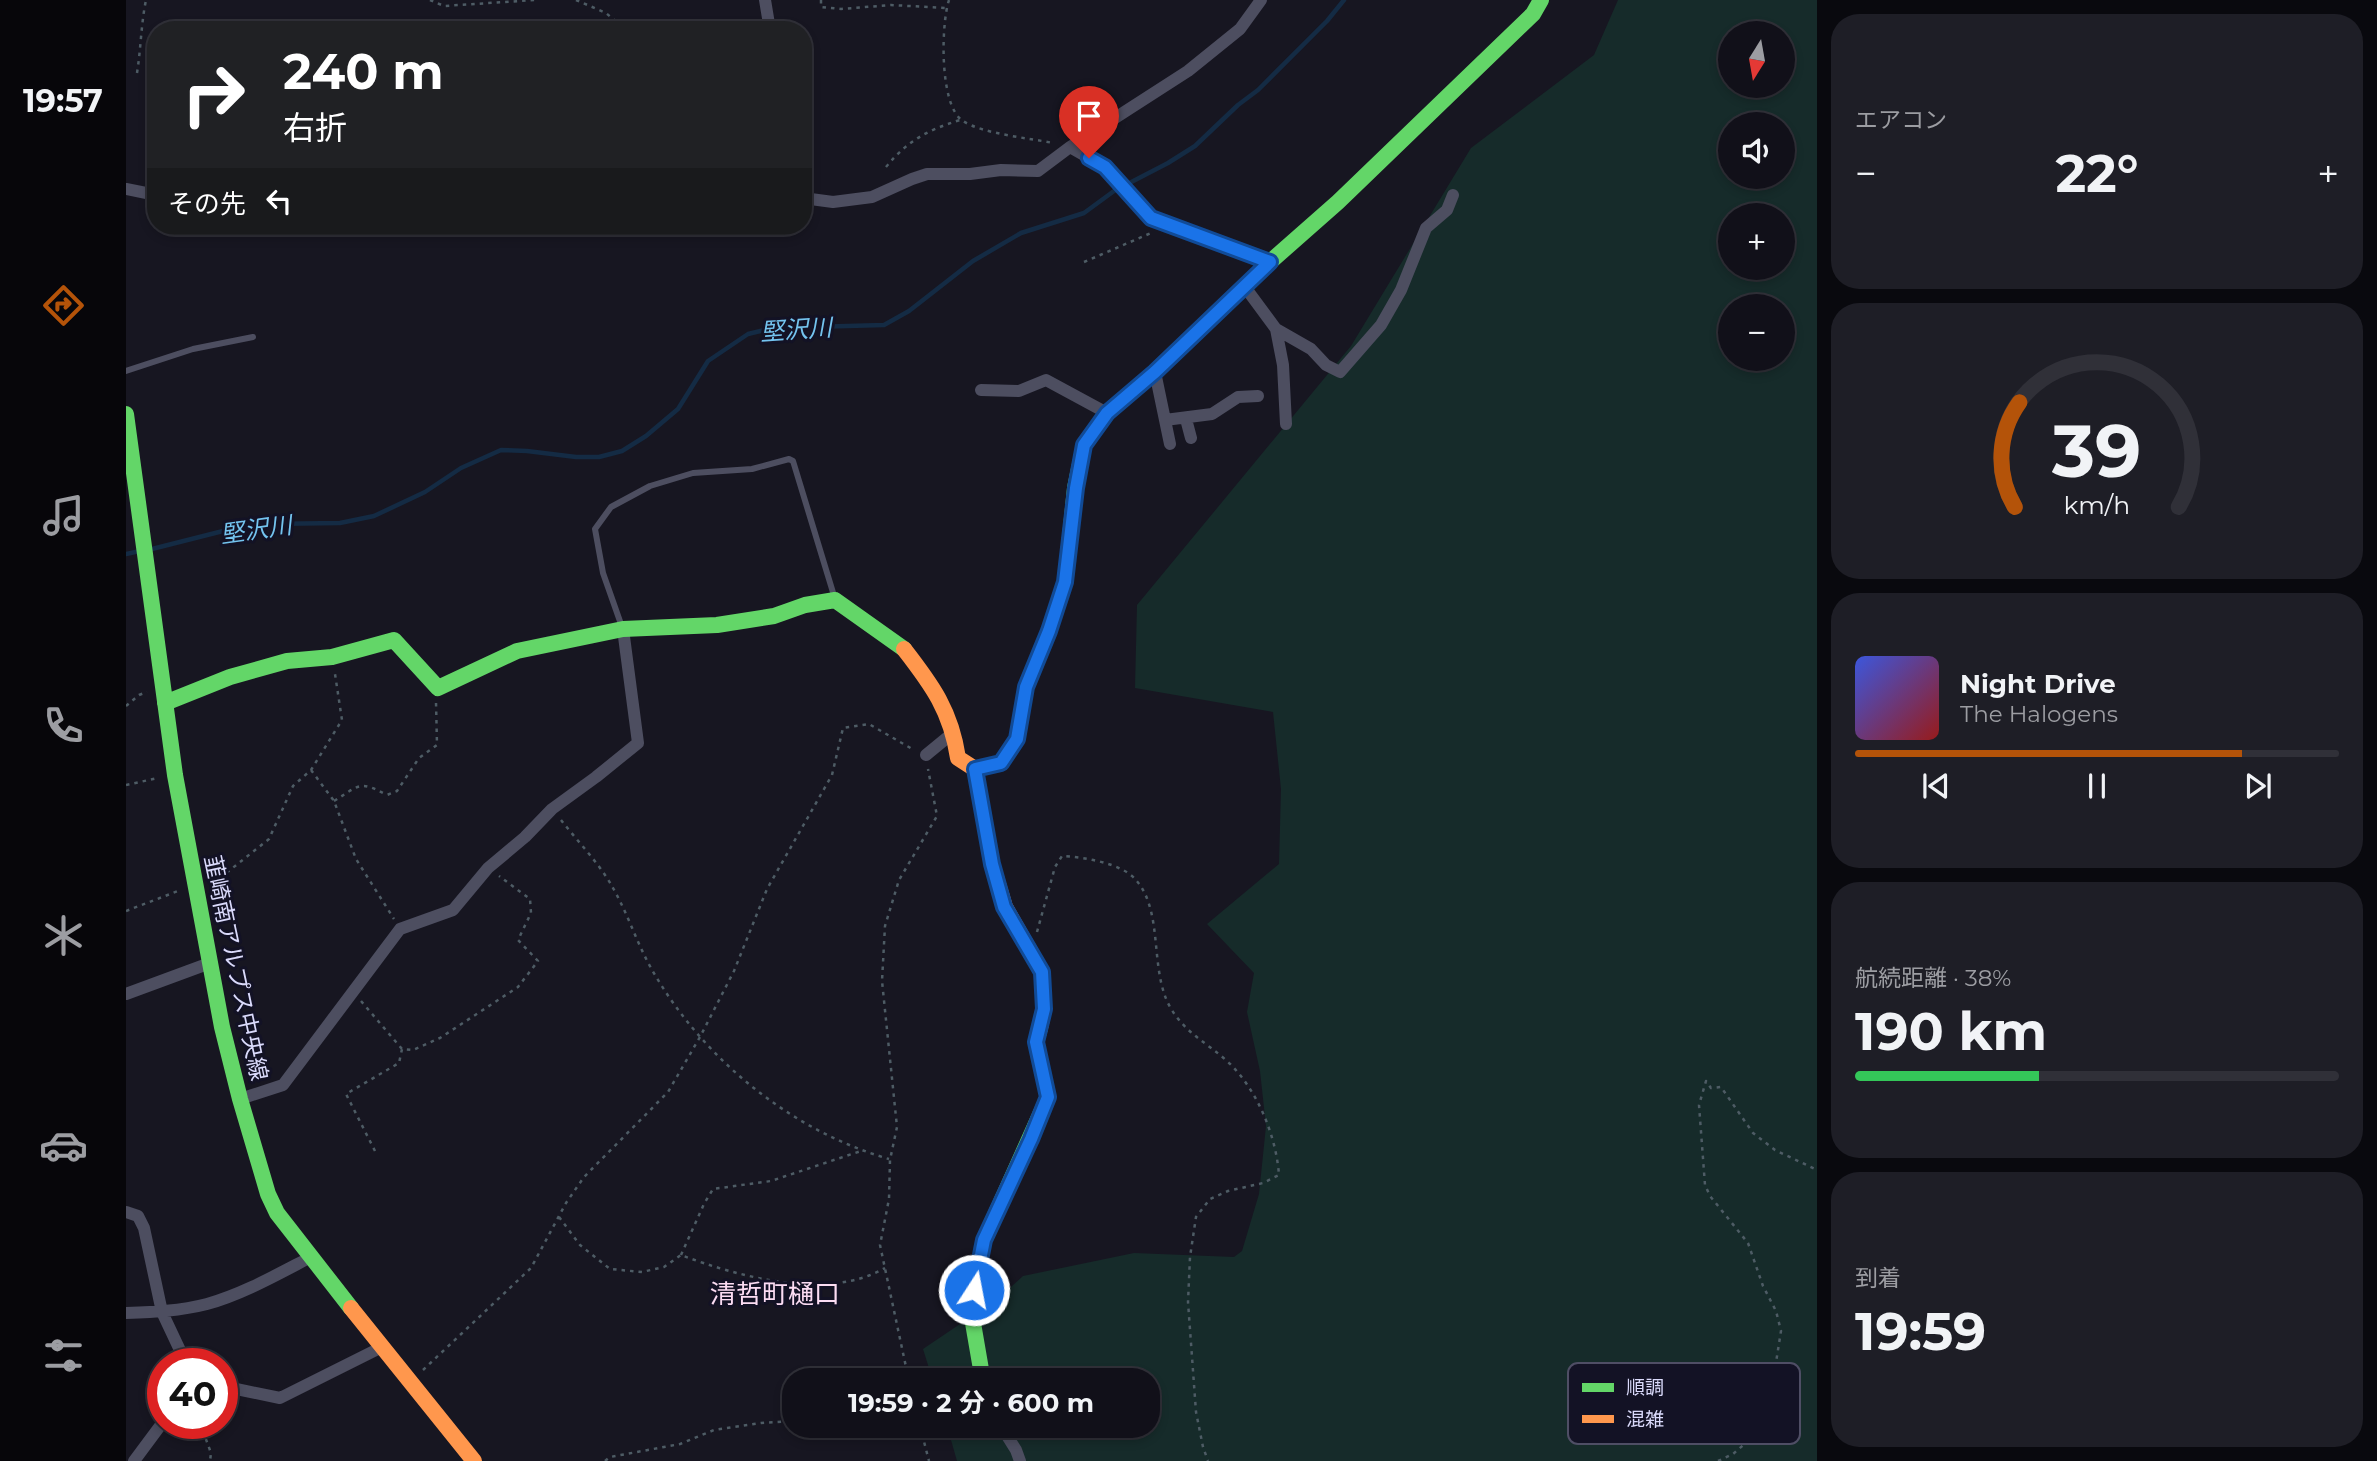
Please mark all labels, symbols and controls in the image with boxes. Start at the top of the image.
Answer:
north arrow [1718,21,1796,98]
map controls [1718,21,1795,371]
text: 240 m [283,42,444,101]
icon: right [168,49,259,140]
text: 19:57 [23,81,103,120]
pin [1059,86,1119,158]
icon: arrive [1070,97,1108,135]
text: エアコン [1855,106,1947,134]
text: 右折 [283,108,347,147]
button: sound [1718,112,1795,189]
text: 22° [2055,142,2139,205]
text: − [1855,150,1877,197]
text: + [2317,150,2339,197]
icon: left [260,182,298,220]
text: その先 [168,188,246,220]
button: + [1718,203,1795,280]
icon: directions [39,281,88,330]
button: − [1718,294,1795,371]
water label: 堅沢川 [759,312,836,346]
text: 39 [2051,408,2142,496]
text: km/h [2064,490,2130,520]
icon: music [39,491,88,540]
water label: 堅沢川 [218,510,297,549]
text: Night Drive [1960,668,2116,700]
text: The Halogens [1960,700,2118,728]
icon: phone [39,701,88,750]
icon: previous [1917,767,1955,805]
icon: pause [2078,767,2116,805]
icon: next [2239,767,2277,805]
street label: 韮崎南アルプス中央線 [198,853,274,1083]
icon: climate [39,911,88,960]
text: 航続距離 · 38% [1855,964,2011,992]
text: 190 km [1855,1000,2047,1063]
icon: car [39,1121,88,1170]
position arrow [937,1253,1011,1327]
text: 到着 [1855,1264,1901,1292]
district label: 清哲町樋口 [710,1278,840,1310]
text: 19:59 [1855,1300,1986,1363]
icon: filters [39,1331,88,1380]
speed limit sign: 40 [147,1348,238,1439]
legend [1568,1363,1800,1444]
text: 順調 [1626,1376,1664,1399]
text: 19:59 · 2 分 · 600 m [848,1387,1094,1419]
text: 混雑 [1626,1408,1664,1431]

